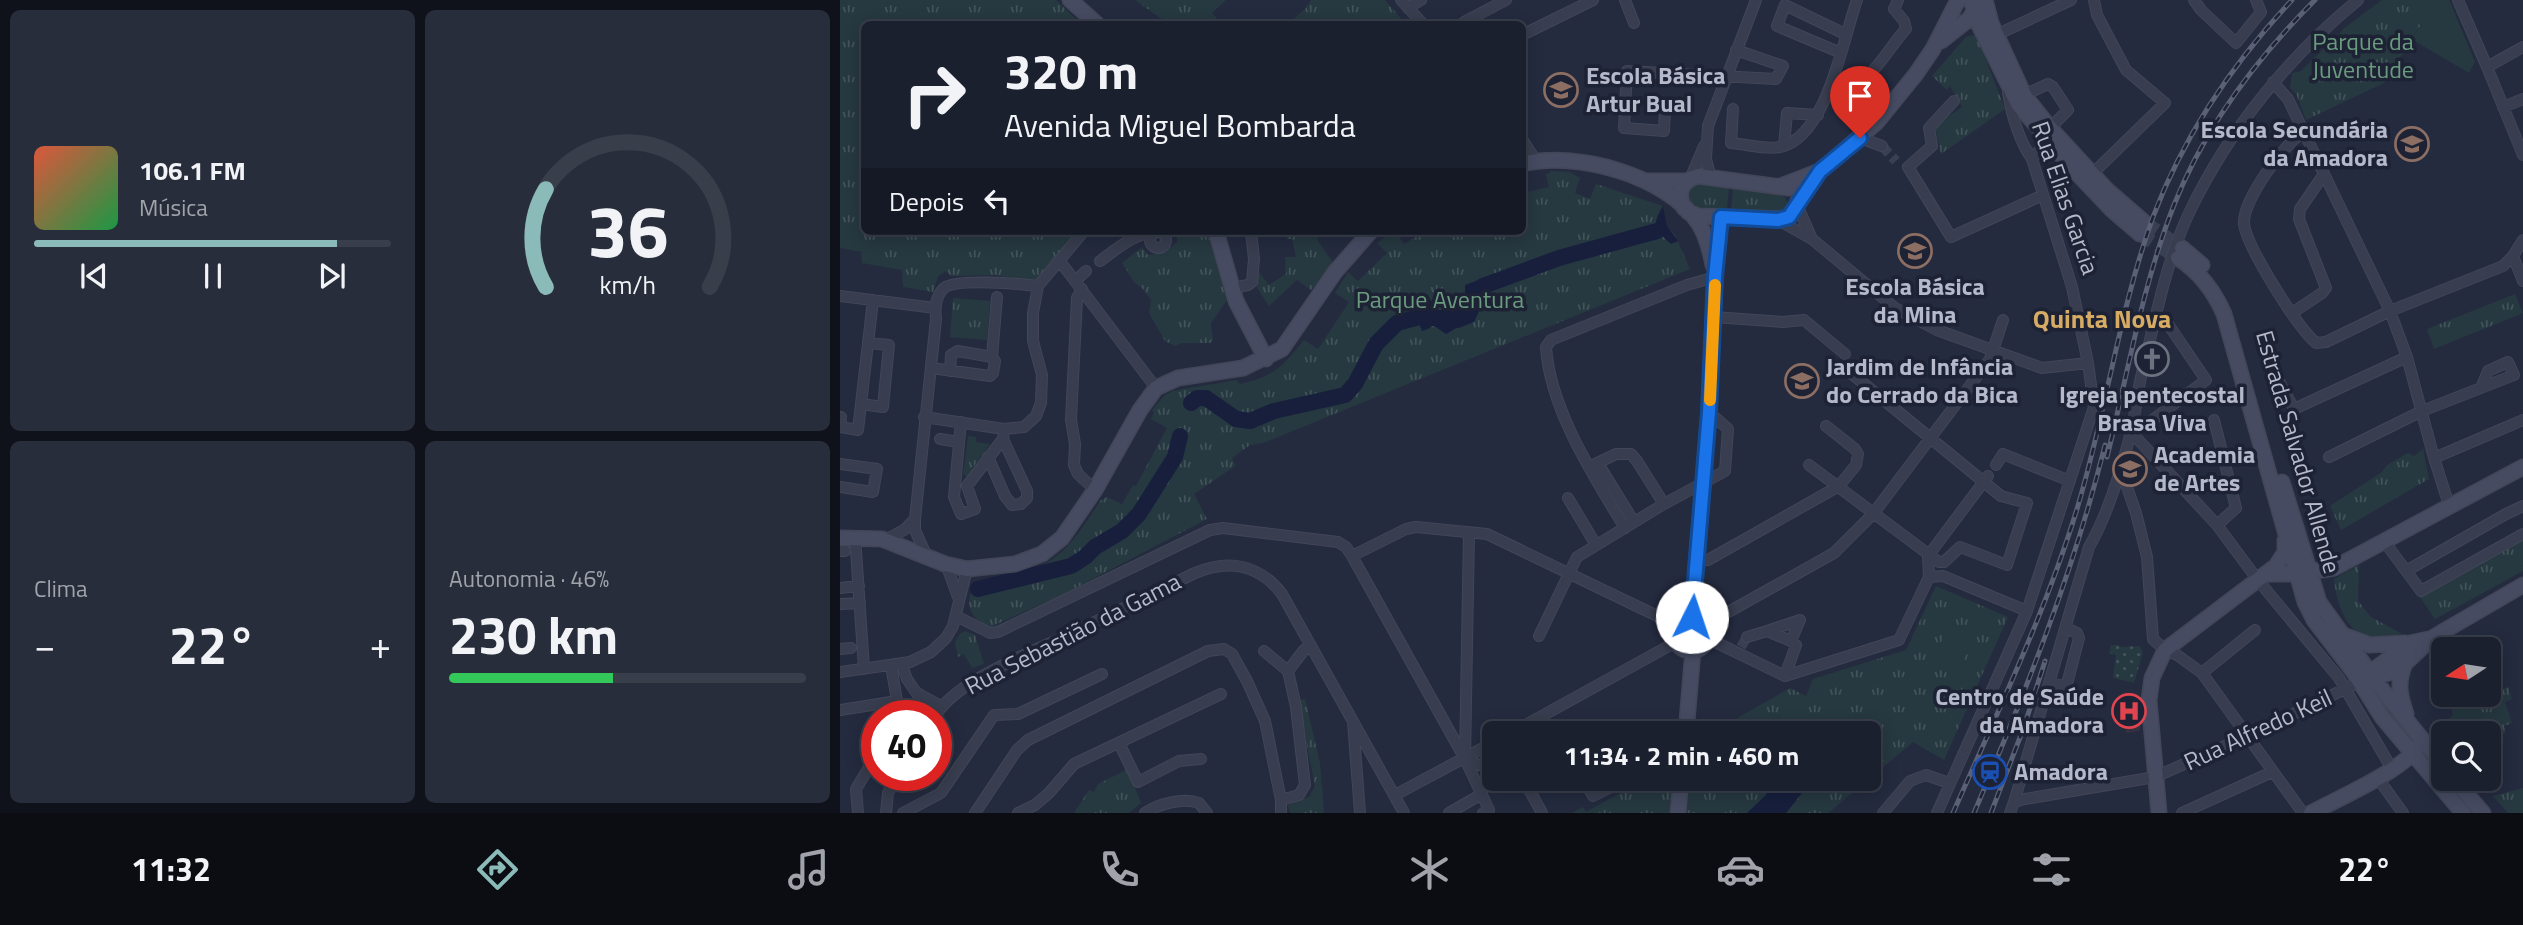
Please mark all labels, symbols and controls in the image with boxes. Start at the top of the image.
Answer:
park label: Parque da Juventude [2312,23,2414,87]
text: 320 m [1004,33,1138,108]
icon: right [889,49,980,140]
place label: Escola Básica Artur Bual [1586,57,1725,121]
pin [1830,66,1890,138]
school or university icon: Escola Básica Artur Bual [1542,71,1580,109]
icon: arrive [1841,77,1879,115]
text: Avenida Miguel Bombarda [1004,101,1356,149]
place label: Escola Secundária da Amadora [2201,111,2388,175]
street label: Rua Elias Garcia [2023,116,2109,279]
school or university icon: Escola Secundária da Amadora [2393,125,2431,163]
text: 106.1 FM [139,151,246,190]
text: 36 [587,175,668,285]
text: Depois [889,182,964,221]
icon: left [978,182,1016,220]
text: Música [139,190,208,225]
school or university icon: Escola Básica da Mina [1896,232,1934,270]
icon: previous [75,257,113,295]
icon: pause [194,257,232,295]
icon: next [313,257,351,295]
text: km/h [599,266,656,304]
place label: Escola Básica da Mina [1845,268,1985,332]
park label: Parque Aventura [1356,281,1524,317]
district label: Quinta Nova [2033,299,2171,338]
street label: Estrada Salvador Allende [2247,326,2351,577]
church icon: Igreja pentecostal Brasa Viva [2133,340,2171,378]
place label: Jardim de Infância do Cerrado da Bica [1826,348,2018,412]
school or university icon: Jardim de Infância do Cerrado da Bica [1783,362,1821,400]
place label: Igreja pentecostal Brasa Viva [2059,376,2245,440]
place label: Academia de Artes [2154,436,2255,500]
school or university icon: Academia de Artes [2111,450,2149,488]
text: Autonomia · 46% [449,561,609,596]
street label: Rua Sebastião da Gama [958,563,1187,703]
text: Clima [34,571,88,606]
position arrow [1655,580,1729,654]
text: 230 km [449,595,618,674]
text: 22° [169,605,256,684]
text: − [34,616,55,674]
text: + [370,616,391,674]
north arrow [2431,637,2501,707]
map controls [2431,637,2501,791]
place label: Centro de Saúde da Amadora [1935,678,2104,742]
street label: Rua Alfredo Keil [2178,679,2338,779]
hospital icon: Centro de Saúde da Amadora [2110,692,2148,730]
speed limit sign: 40 [861,700,952,791]
button: search [2431,721,2501,791]
text: 11:34 · 2 min · 460 m [1564,736,1799,775]
station icon: Amadora [1971,753,2009,791]
place label: Amadora [2014,753,2108,789]
text: 11:32 [131,845,211,893]
icon: directions [473,845,522,894]
icon: music [784,845,833,894]
icon: phone [1095,845,1144,894]
icon: climate [1405,845,1454,894]
icon: car [1716,845,1765,894]
icon: filters [2027,845,2076,894]
text: 22° [2338,845,2392,893]

